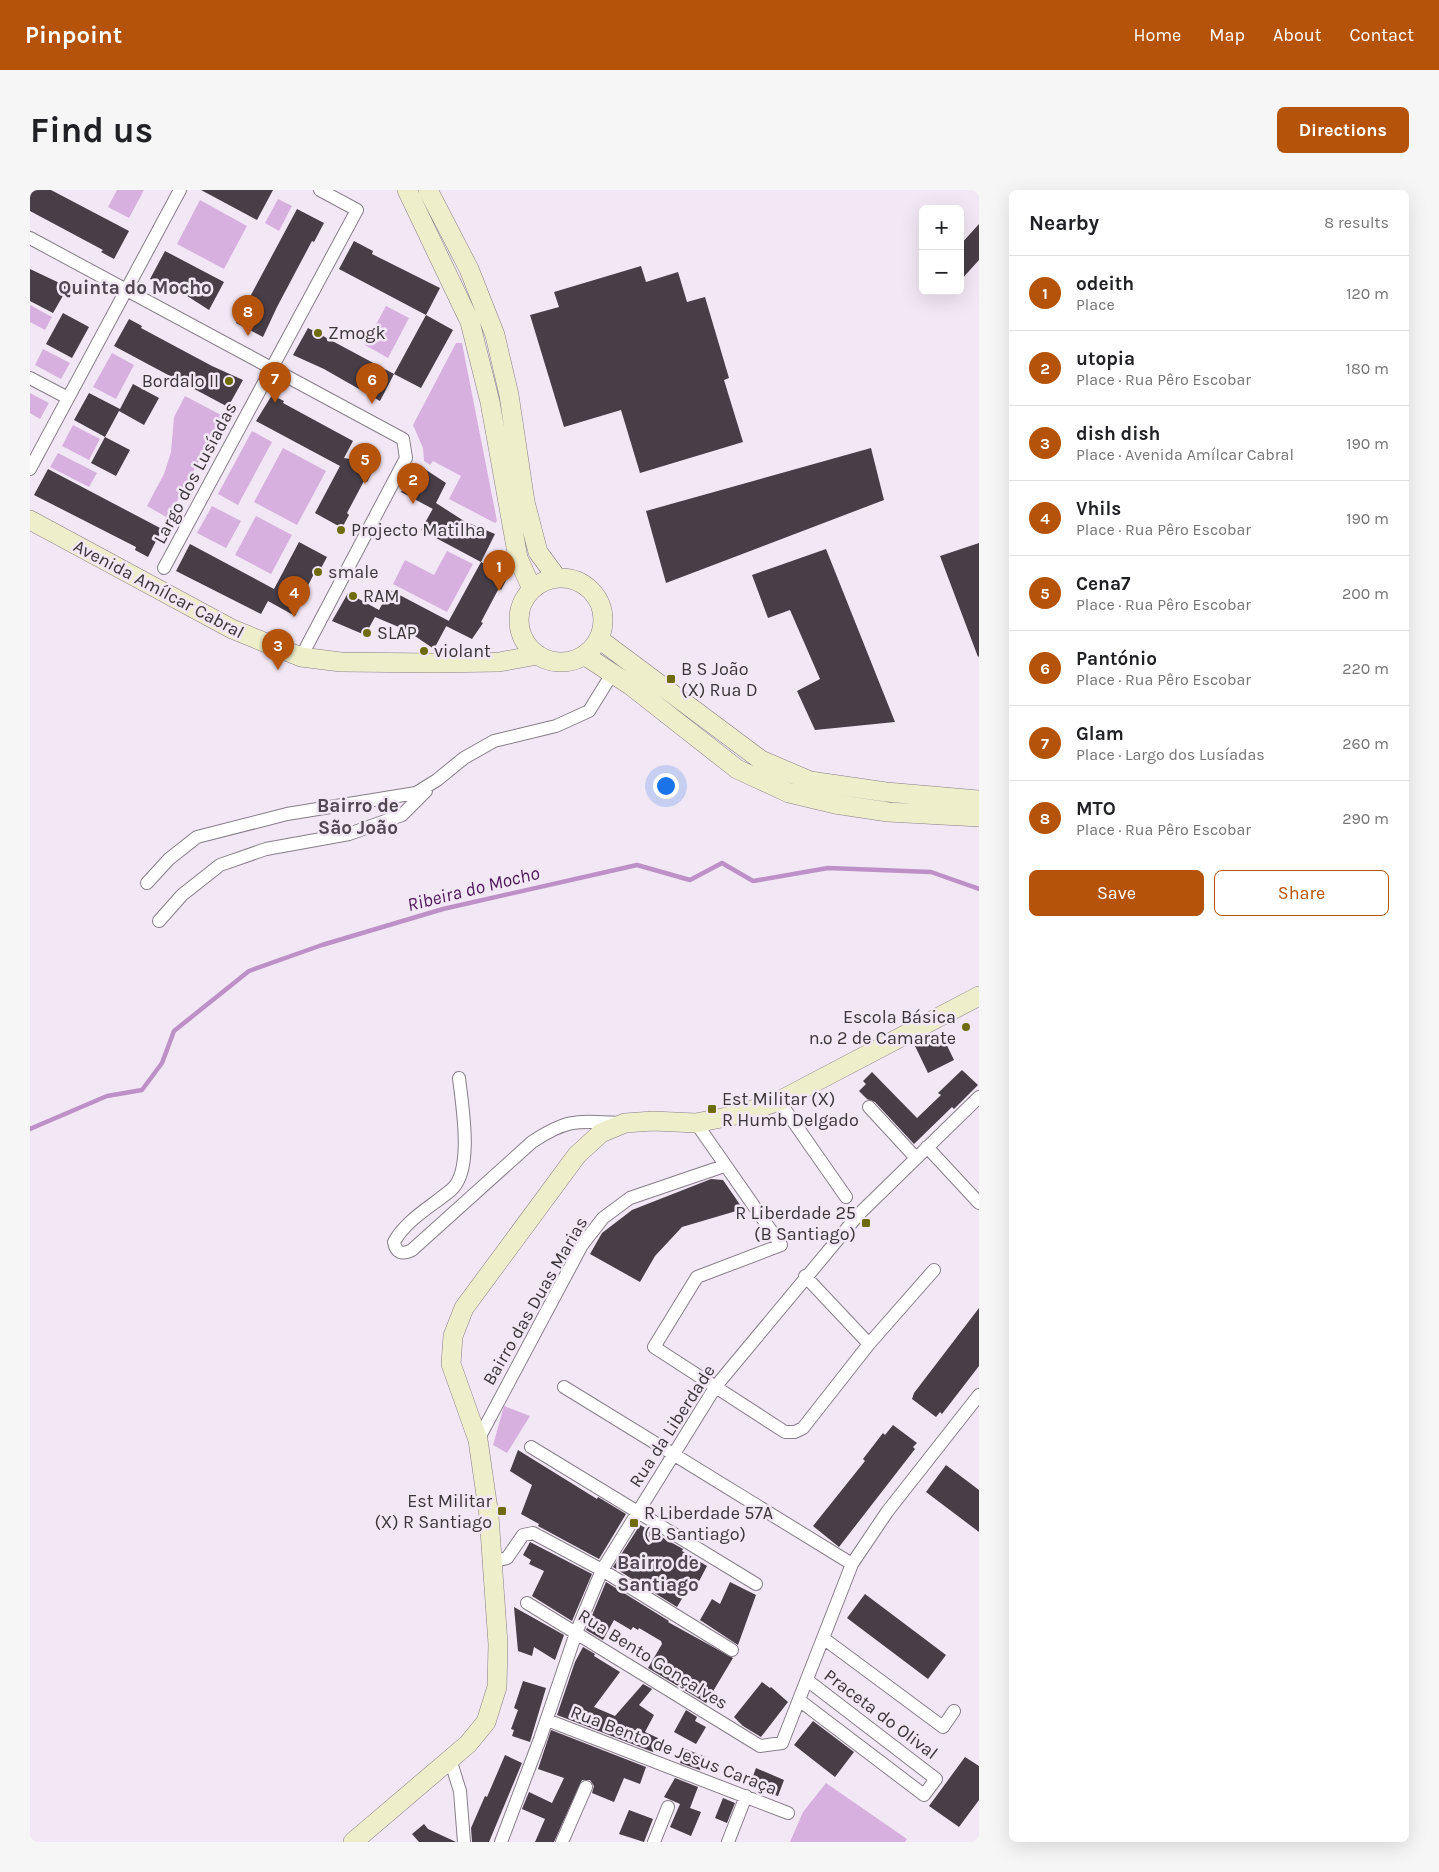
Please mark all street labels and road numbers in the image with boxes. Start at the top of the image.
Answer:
street label: Largo dos Lusíadas [148,398,242,548]
street label: Avenida Amílcar Cabral [70,535,248,643]
street label: Bairro das Duas Marias [478,1213,592,1389]
street label: Rua da Liberdade [624,1361,720,1491]
street label: Rua Bento Gonçalves [574,1604,732,1714]
street label: Praceta do Olival [820,1664,942,1764]
street label: Rua Bento de Jesus Caraça [568,1700,780,1800]

